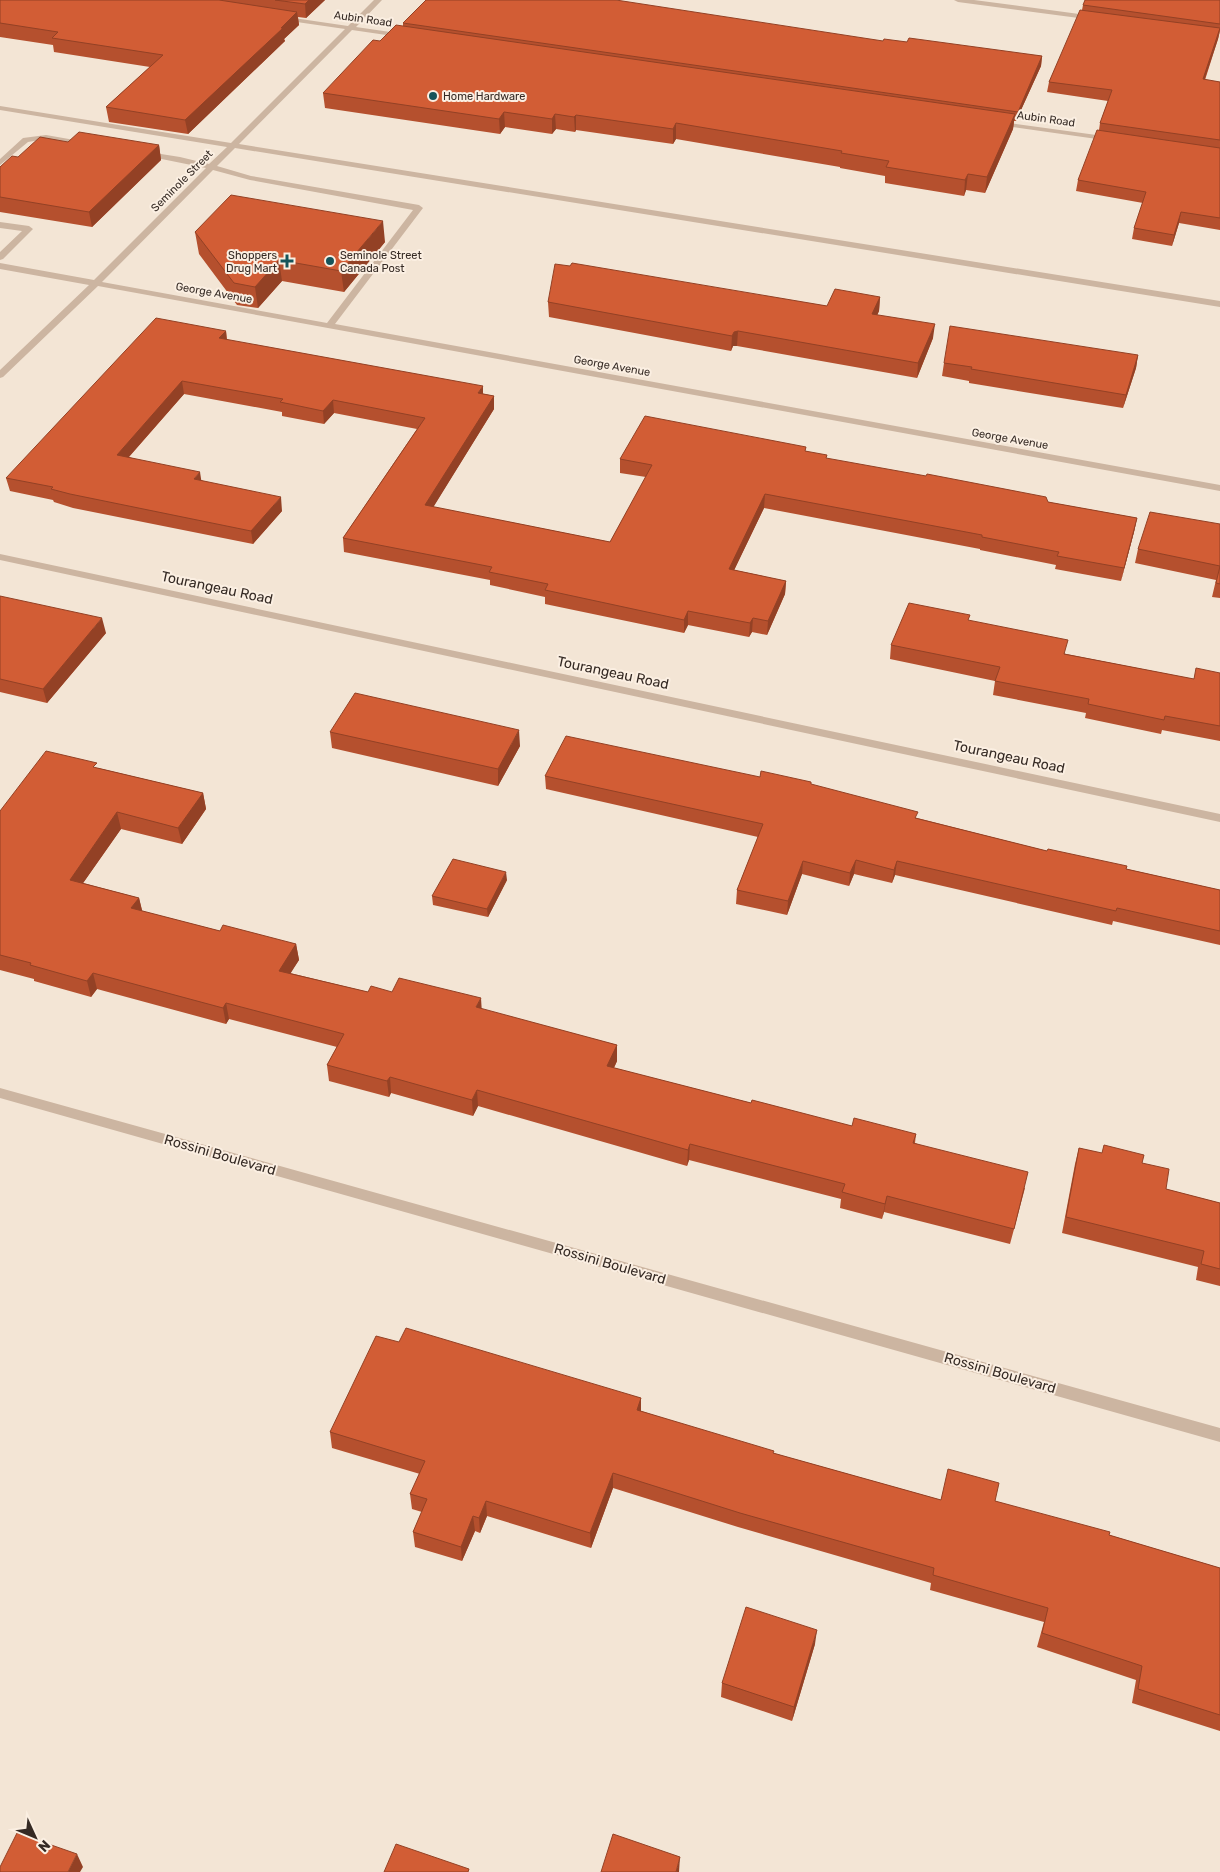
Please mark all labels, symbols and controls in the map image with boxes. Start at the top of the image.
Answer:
street label: Aubin Road [333,8,393,30]
marker: Home Hardware [427,90,439,102]
place label: Home Hardware [443,90,525,103]
street label: Aubin Road [1016,108,1076,130]
street label: Seminole Street [148,147,216,215]
place label: Shoppers Drug Mart [226,249,278,275]
place label: Seminole Street Canada Post [340,249,422,275]
marker: Shoppers Drug Mart [281,255,293,267]
marker: Seminole Street Canada Post [324,255,336,267]
street label: George Avenue [175,280,253,306]
street label: George Avenue [573,353,651,379]
street label: George Avenue [971,426,1049,452]
street label: Tourangeau Road [160,568,274,608]
street label: Tourangeau Road [556,653,670,693]
street label: Tourangeau Road [952,737,1066,777]
street label: Rossini Boulevard [162,1131,278,1179]
street label: Rossini Boulevard [552,1240,668,1288]
street label: Rossini Boulevard [942,1349,1058,1397]
north arrow [10,1812,60,1862]
text: N [34,1836,54,1855]

